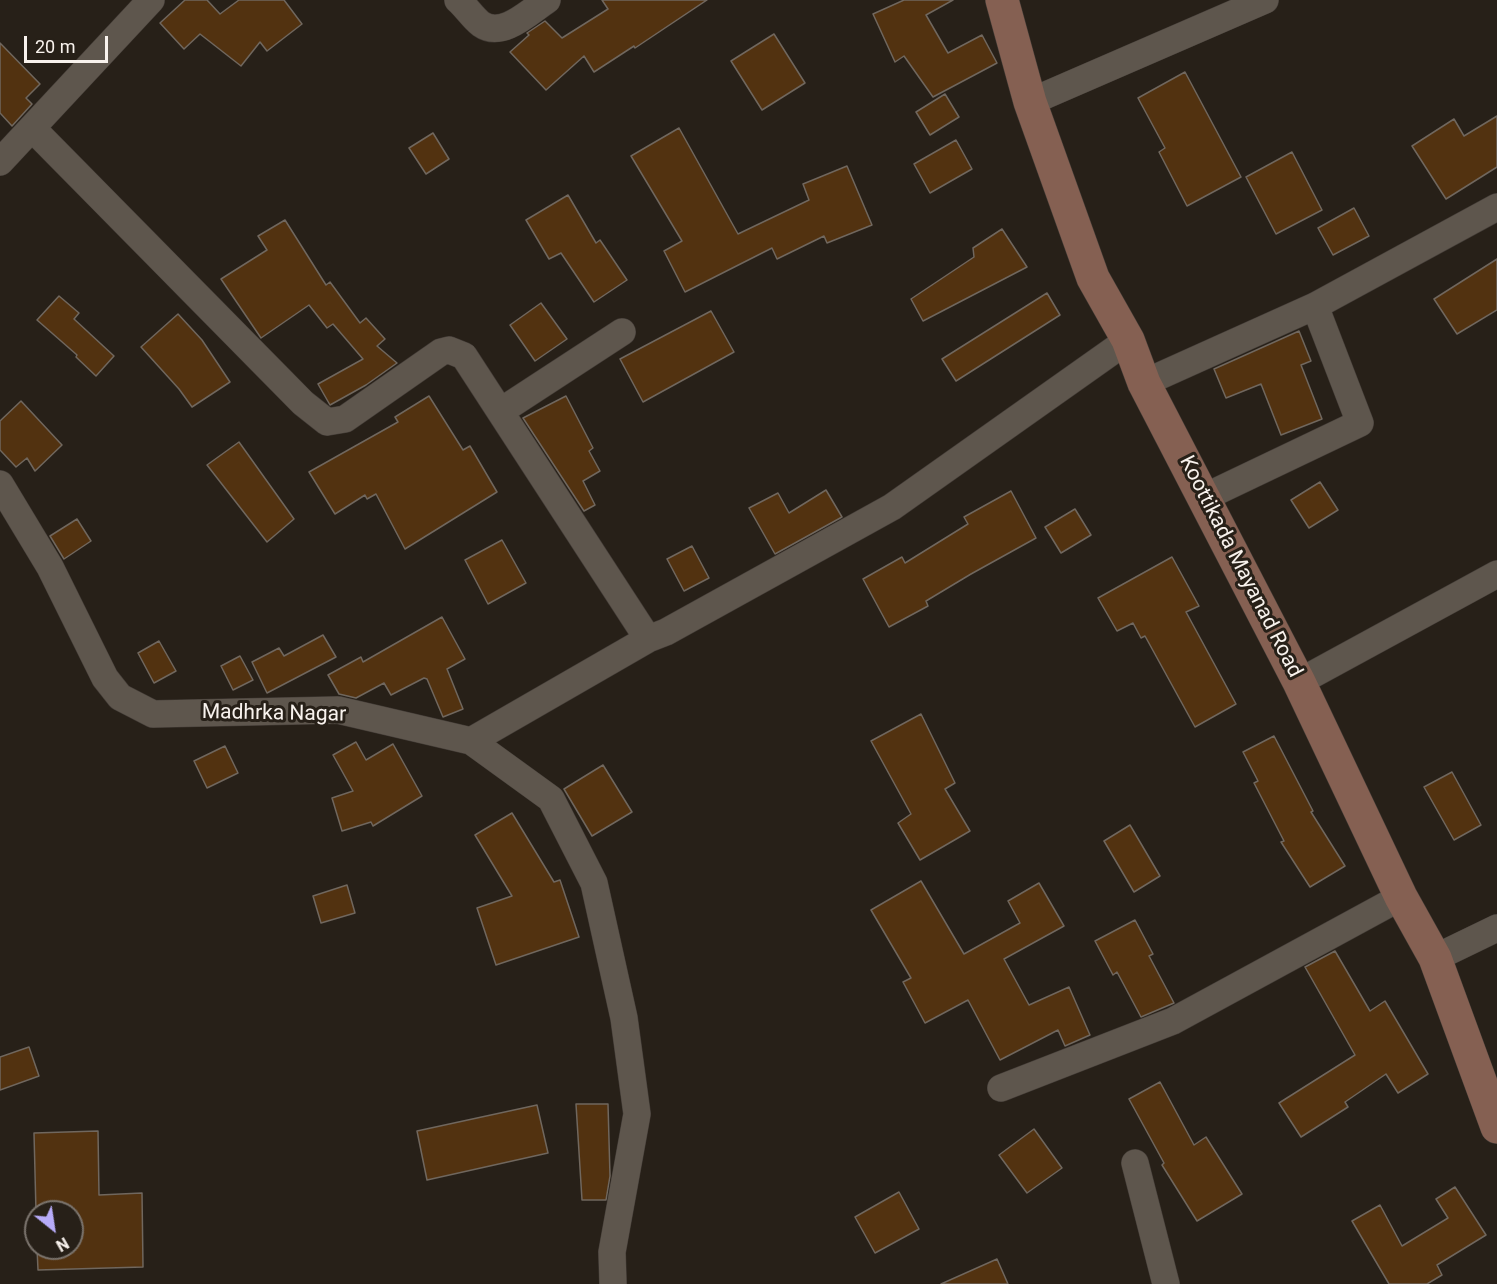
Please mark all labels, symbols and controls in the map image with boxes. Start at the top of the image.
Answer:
scale bar [27,24,111,62]
text: 20 m [35,36,75,57]
street label: Koottikada Mayanad Road [1173,452,1307,682]
street label: Madhrka Nagar [202,700,346,728]
north arrow [24,1200,84,1260]
text: N [53,1233,72,1255]

